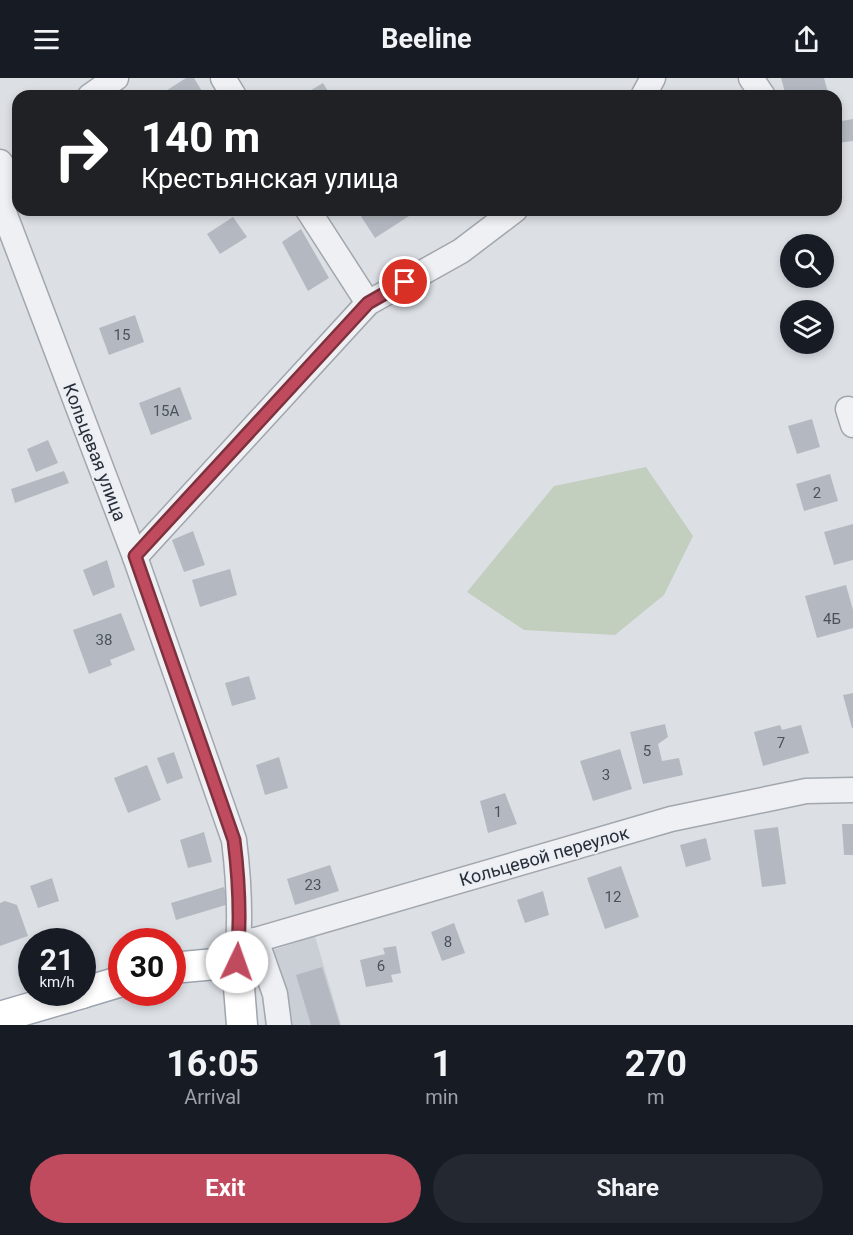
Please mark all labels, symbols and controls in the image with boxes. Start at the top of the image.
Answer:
icon: menu [30,23,63,56]
text: Beeline [381,23,472,55]
icon: share [790,23,823,56]
text: 140 m [141,113,260,162]
icon: right [42,114,120,192]
text: Крестьянская улица [141,163,399,195]
map controls [780,234,834,354]
button: search [780,234,834,288]
pin [379,256,430,307]
icon: arrive [388,265,421,298]
button: layers [780,300,834,354]
house number: 15 [114,326,130,344]
street label: Кольцевая улица [59,380,131,524]
house number: 15А [153,402,180,420]
house number: 2 [813,484,821,502]
house number: 4Б [823,610,841,628]
house number: 38 [96,631,112,649]
house number: 7 [777,734,785,752]
house number: 5 [643,742,651,760]
house number: 3 [602,766,610,784]
house number: 1 [494,803,502,821]
street label: Кольцевой переулок [457,822,631,890]
house number: 23 [305,876,321,894]
house number: 12 [605,888,621,906]
speed limit sign: 30 [108,928,186,1006]
position arrow [205,930,269,994]
house number: 8 [444,933,452,951]
text: 21 [40,942,74,977]
house number: 6 [377,957,385,975]
text: km/h [39,973,75,991]
text: 16:05 [166,1043,259,1085]
text: 1 [432,1043,452,1085]
text: 270 [625,1043,687,1085]
text: Arrival [184,1085,241,1109]
text: min [425,1085,459,1109]
text: m [647,1085,665,1109]
button: Exit [30,1154,421,1223]
button: Share [433,1154,823,1223]

